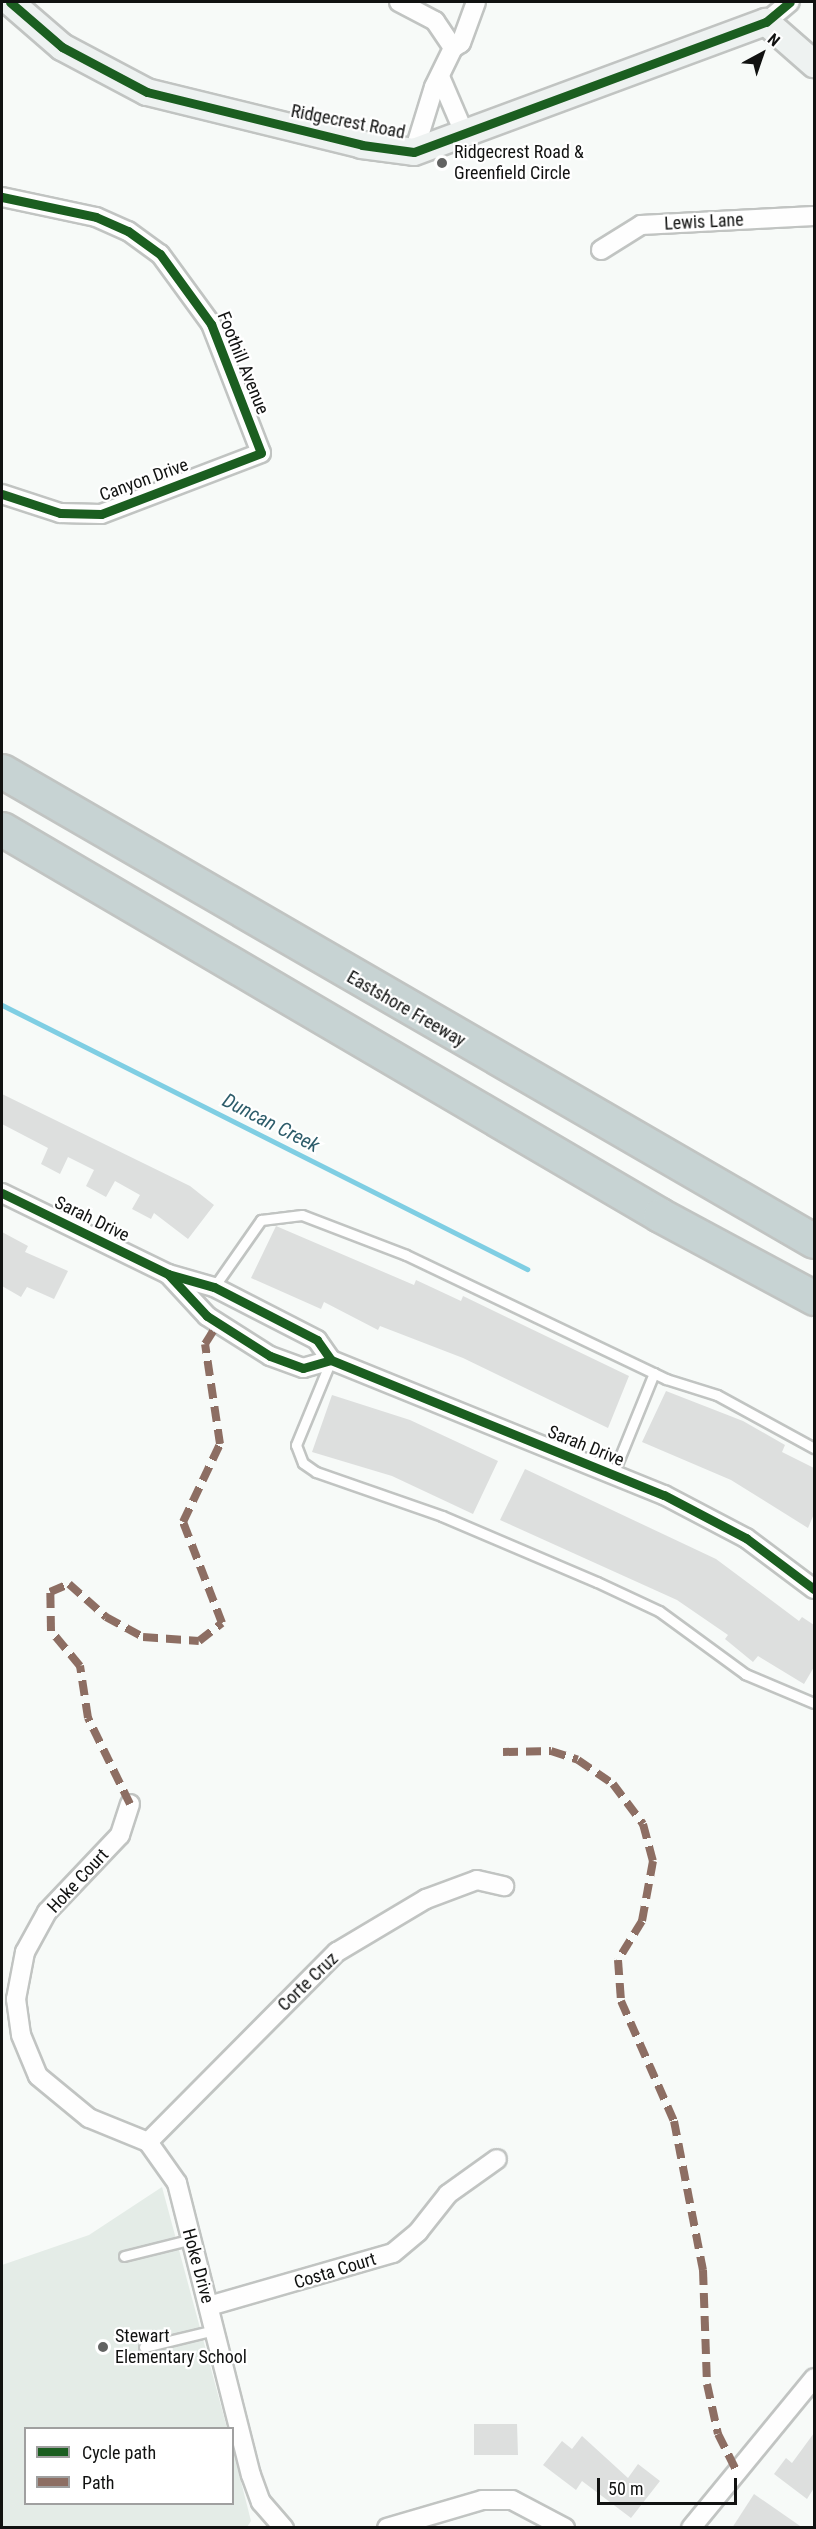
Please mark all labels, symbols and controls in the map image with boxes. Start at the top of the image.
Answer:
north arrow [732,24,792,84]
text: N [764,29,784,50]
street label: Ridgecrest Road [289,100,407,144]
place label: Ridgecrest Road & Greenfield Circle [454,142,584,184]
marker: Ridgecrest Road & Greenfield Circle [435,156,449,170]
street label: Lewis Lane [664,209,744,235]
street label: Foothill Avenue [213,308,273,418]
street label: Canyon Drive [97,454,191,506]
street label: Eastshore Freeway [343,966,469,1052]
water label: Duncan Creek [218,1088,324,1158]
street label: Sarah Drive [51,1192,133,1246]
street label: Sarah Drive [545,1421,627,1471]
street label: Hoke Court [43,1844,113,1918]
street label: Corte Cruz [273,1948,343,2016]
street label: Hoke Drive [178,2226,218,2306]
street label: Costa Court [291,2248,379,2294]
place label: Stewart Elementary School [115,2326,247,2368]
marker: Stewart Elementary School [96,2340,110,2354]
legend [24,2427,234,2505]
text: Cycle path [82,2442,156,2463]
scale bar [600,2466,740,2504]
text: Path [82,2472,115,2493]
text: 50 m [608,2478,643,2499]

